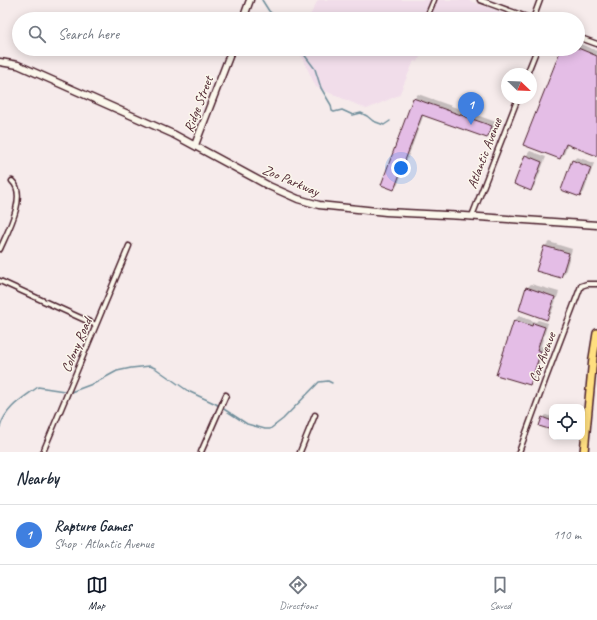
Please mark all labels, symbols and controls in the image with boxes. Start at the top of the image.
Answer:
search box [12,12,585,56]
icon: search [26,23,48,45]
text: Search here [58,25,119,44]
north arrow [501,68,537,104]
street label: Ridge Street [180,72,217,135]
pin: 1 [458,92,484,125]
street label: Atlantic Avenue [463,114,506,191]
your location [391,158,411,178]
street label: Zoo Parkway [260,161,323,200]
street label: Colony Road [57,313,96,375]
street label: Cox Avenue [525,329,560,384]
map controls [549,404,585,440]
button: locate [549,404,585,440]
text: Nearby [16,468,59,489]
text: Rapture Games [54,517,132,536]
text: 1 [26,527,32,543]
text: 110 m [553,527,581,543]
text: Shop · Atlantic Avenue [54,536,154,552]
tab: Map [86,574,108,612]
tab: Directions [279,574,318,612]
tab: Saved [489,574,511,612]

